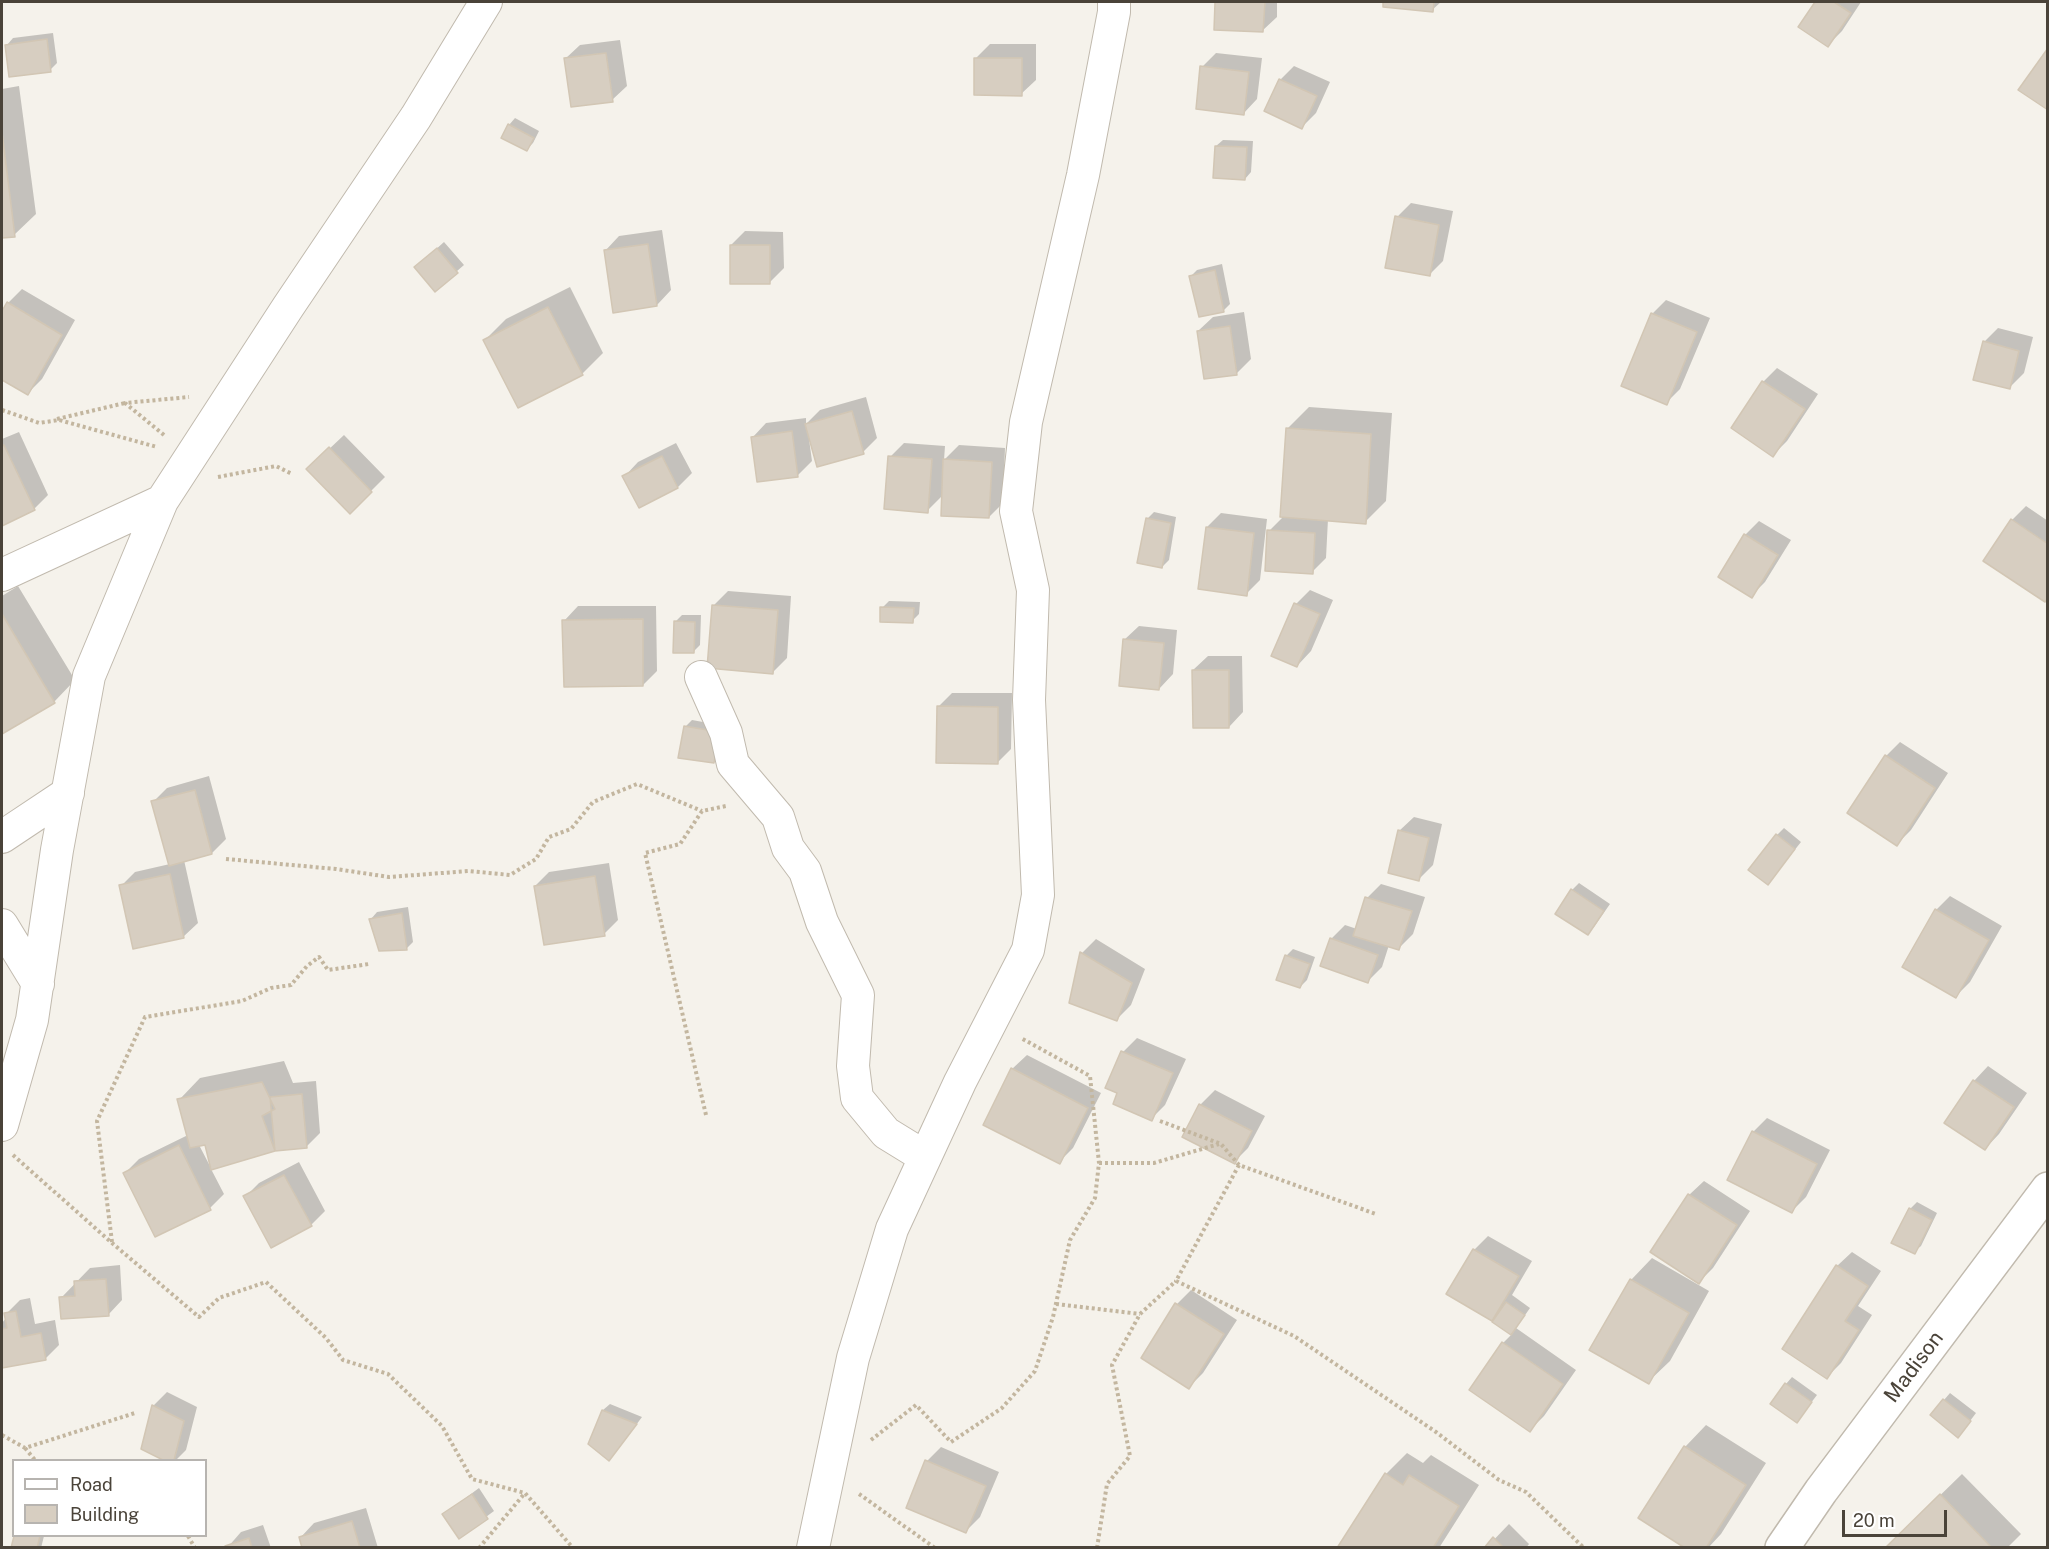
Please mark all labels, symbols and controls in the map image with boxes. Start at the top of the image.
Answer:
street label: Madison [1879,1326,1949,1408]
legend [12,1459,207,1537]
text: Road [70,1474,113,1495]
scale bar [1845,1498,1950,1536]
text: Building [70,1504,139,1525]
text: 20 m [1853,1510,1895,1531]

